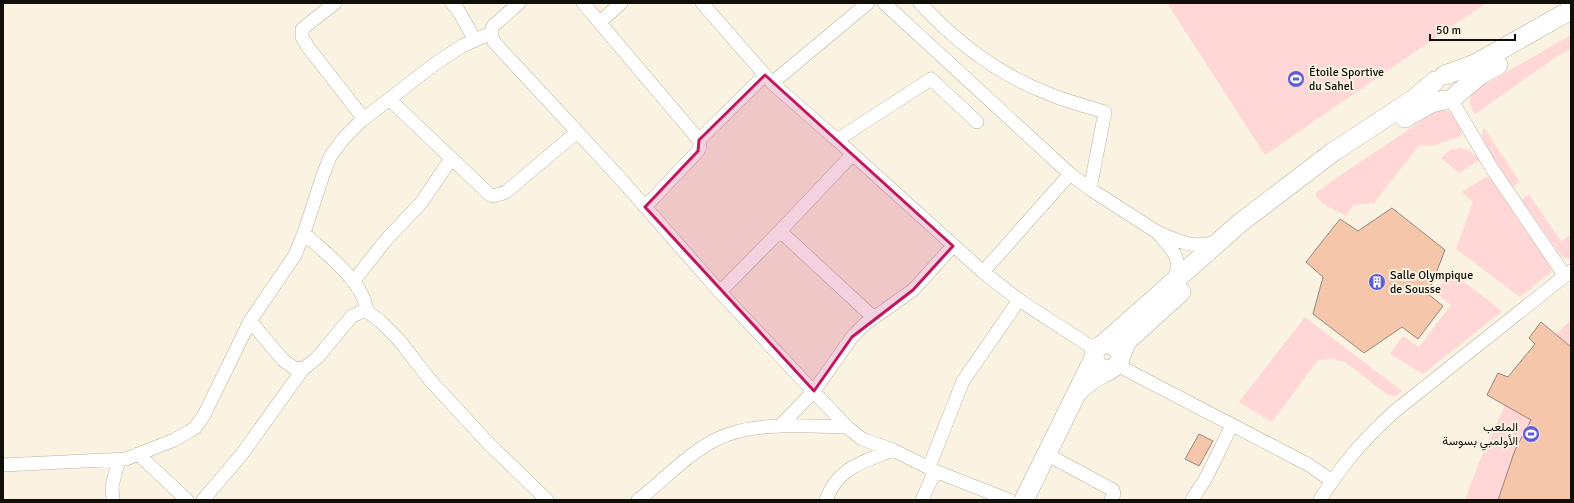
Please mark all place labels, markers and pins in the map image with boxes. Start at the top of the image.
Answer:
place label: Étoile Sportive du Sahel [1309,65,1384,94]
sports icon: Étoile Sportive du Sahel [1286,69,1306,89]
place label: Salle Olympique de Sousse [1390,268,1473,297]
building icon: Salle Olympique de Sousse [1367,272,1387,292]
place label: الملعب الأولمبي بسوسة [1442,420,1518,451]
sports icon: الملعب الأولمبي بسوسة [1521,424,1541,444]

